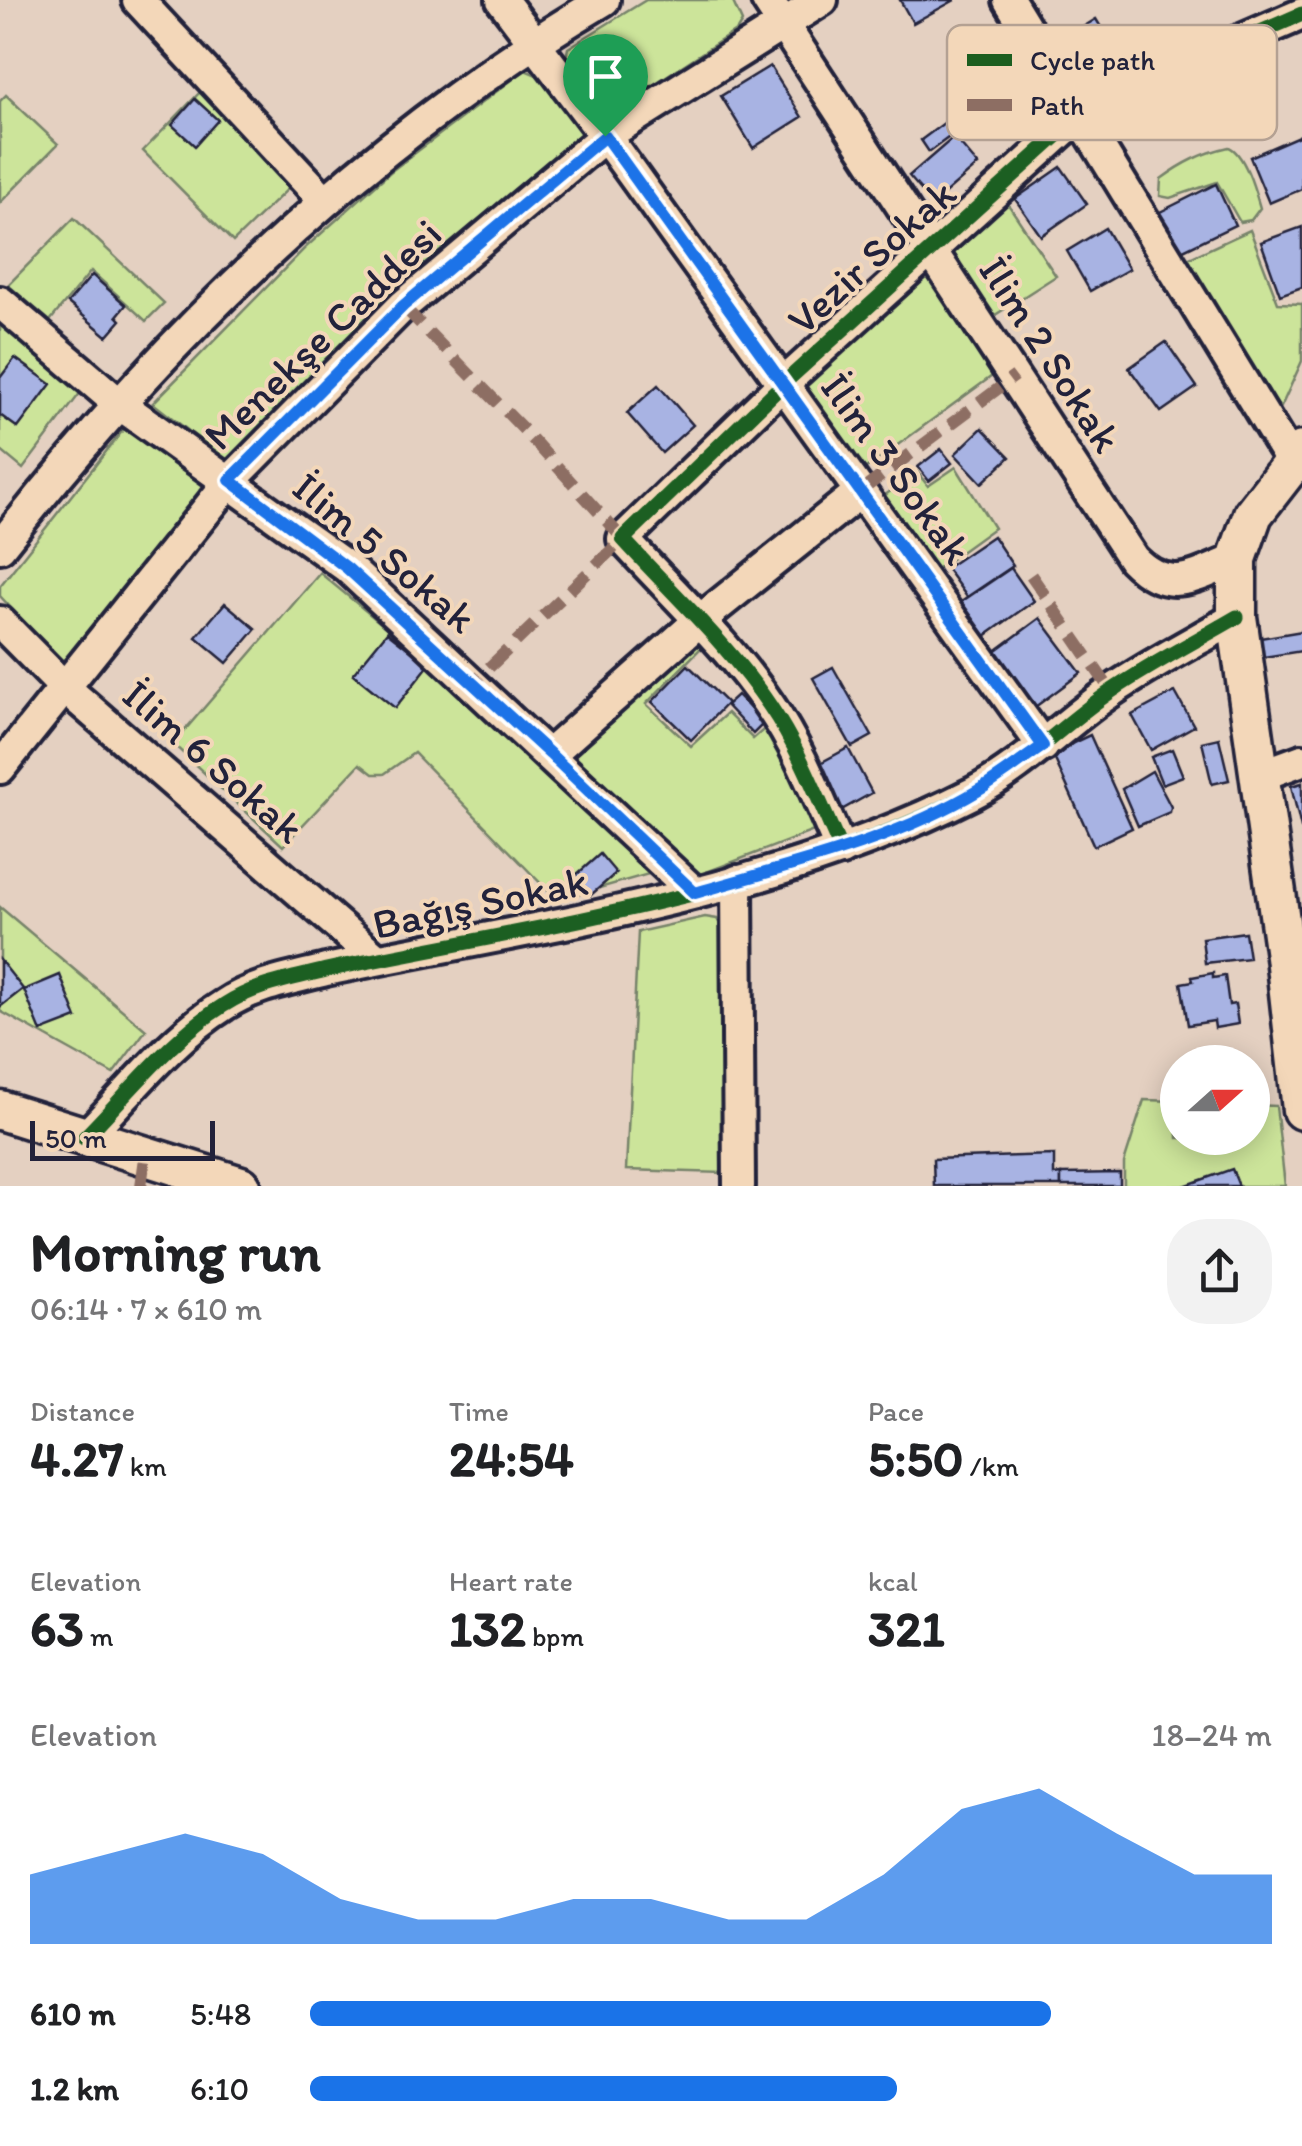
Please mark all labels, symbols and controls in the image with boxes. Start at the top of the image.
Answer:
legend [947,25,1277,140]
pin [563,34,648,137]
text: Cycle path [1030,43,1155,77]
icon: arrive [578,49,633,104]
text: Path [1030,88,1084,122]
street label: Vezir Sokak [777,167,966,345]
street label: Menekşe Caddesi [193,208,452,461]
street label: İlim 2 Sokak [968,247,1133,462]
street label: İlim 3 Sokak [810,363,983,574]
street label: İlim 5 Sokak [283,461,487,644]
street label: İlim 6 Sokak [113,669,315,854]
street label: Bağış Sokak [368,855,592,950]
north arrow [1160,1045,1270,1155]
map controls [1160,1045,1270,1155]
scale bar [30,1116,215,1160]
text: 50 m [45,1121,107,1155]
text: Morning run [30,1219,321,1285]
button: share [1167,1219,1272,1324]
text: 06:14 · 7 × 610 m [30,1290,262,1328]
text: Distance [30,1394,135,1428]
text: Time [449,1394,509,1428]
text: Pace [868,1394,924,1428]
text: 4.27 [30,1428,123,1489]
text: 24:54 [449,1428,574,1489]
text: 5:50 [868,1428,964,1489]
text: km [123,1449,167,1483]
text: /km [964,1449,1019,1483]
text: Elevation [30,1564,141,1598]
text: Heart rate [449,1564,573,1598]
text: kcal [868,1564,918,1598]
text: 63 [30,1598,84,1659]
text: 132 [449,1598,526,1659]
text: 321 [868,1598,945,1659]
text: m [84,1619,114,1653]
text: bpm [526,1619,584,1653]
text: Elevation [30,1716,157,1754]
text: 18–24 m [1152,1716,1272,1754]
text: 610 m [30,1995,116,2033]
text: 5:48 [190,1995,251,2033]
text: 1.2 km [30,2070,119,2108]
text: 6:10 [190,2070,249,2108]

